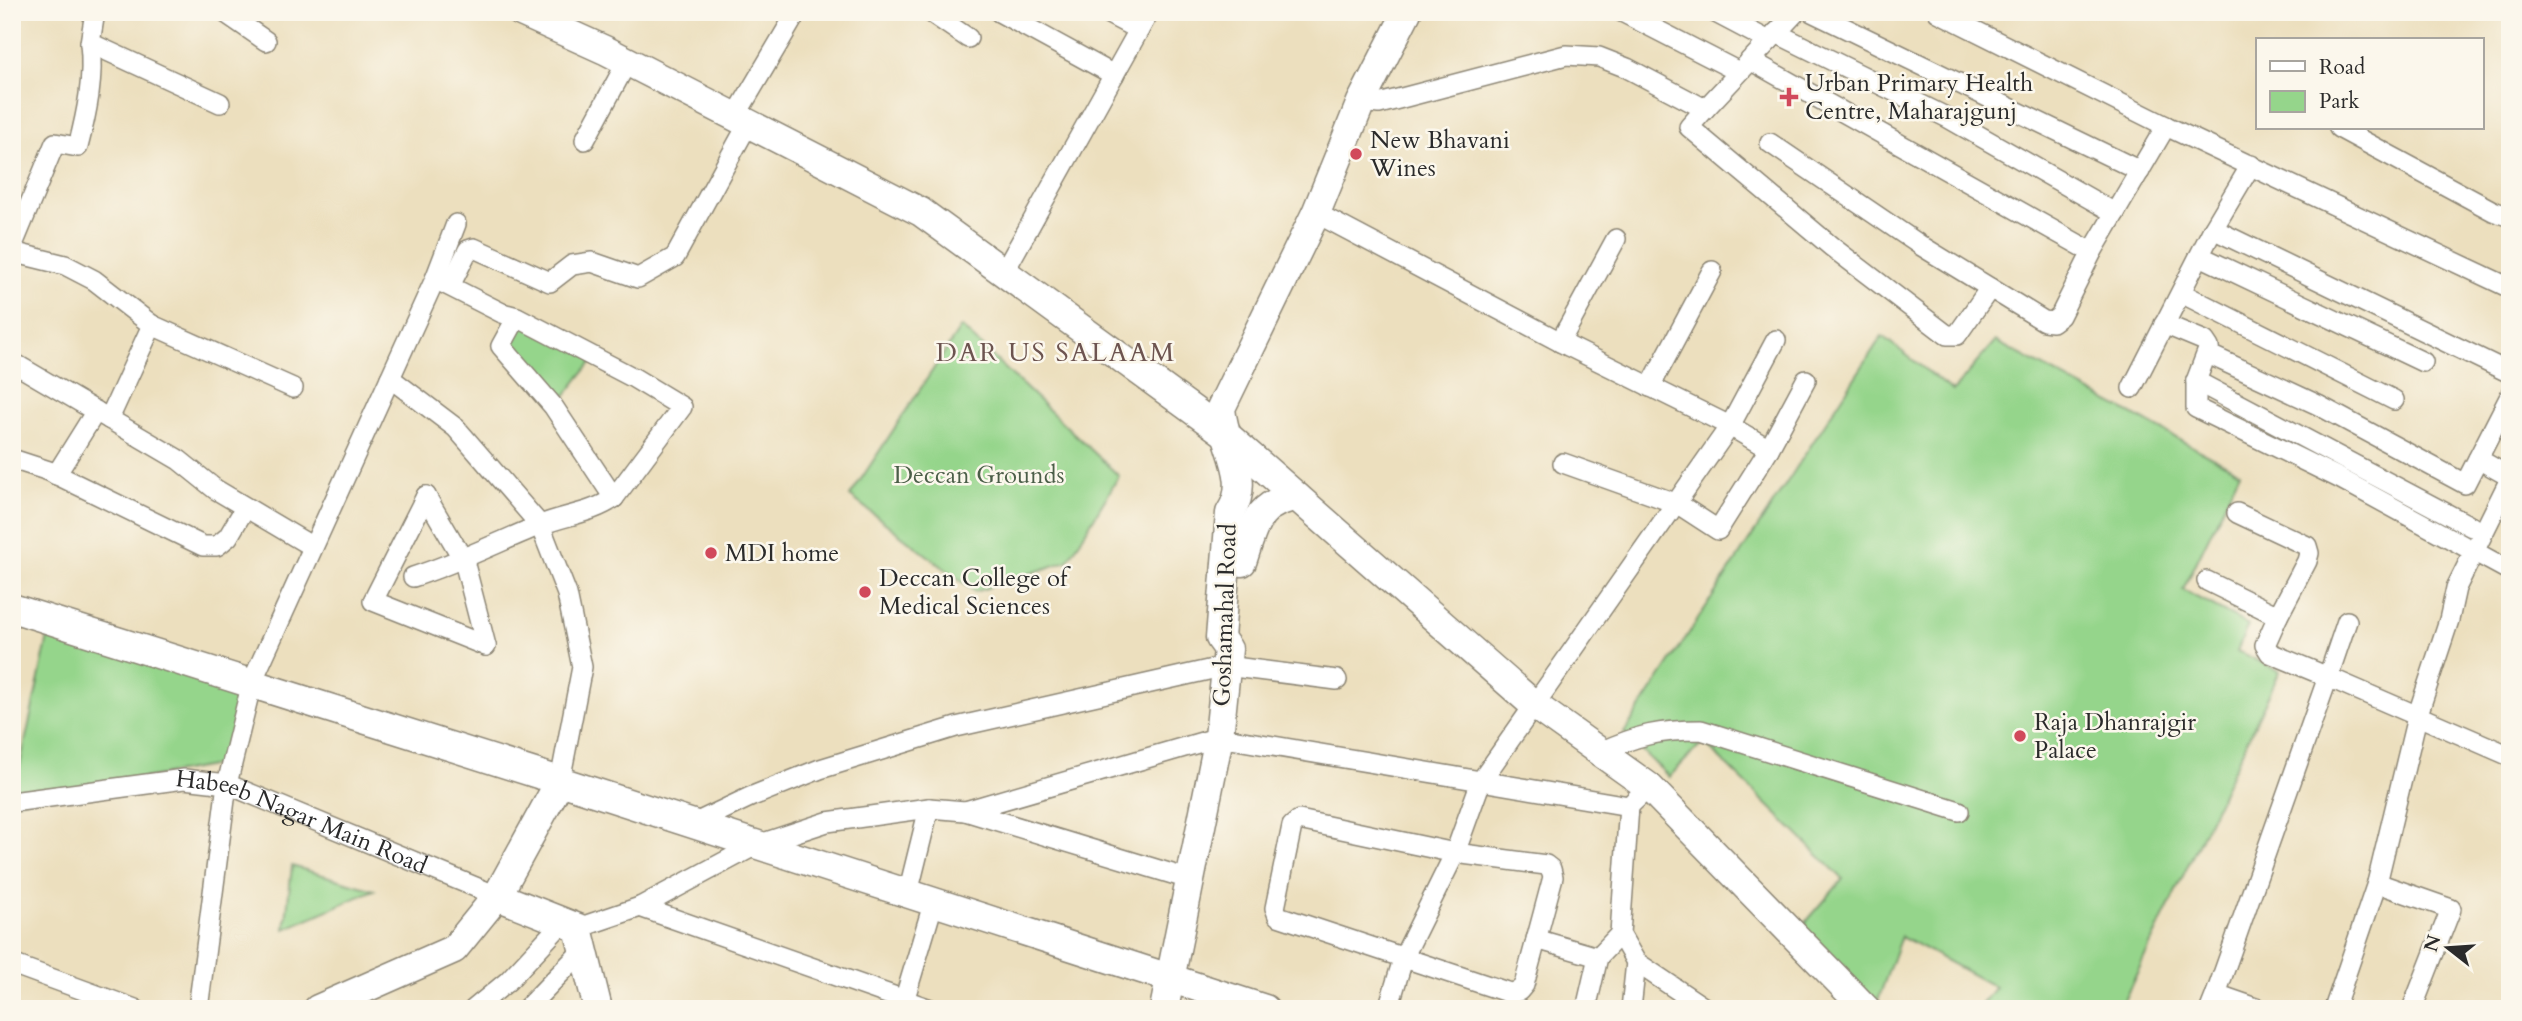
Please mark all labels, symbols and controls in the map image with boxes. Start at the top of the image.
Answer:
legend [2256,38,2484,130]
text: Road [2319,53,2365,82]
place label: Urban Primary Health Centre, Maharajgunj [1805,67,2033,128]
marker: Urban Primary Health Centre, Maharajgunj [1779,87,1799,107]
text: Park [2319,87,2360,116]
place label: New Bhavani Wines [1369,124,1510,185]
marker: New Bhavani Wines [1348,146,1364,162]
district label: DAR US SALAAM [936,335,1176,370]
park label: Deccan Grounds [893,459,1065,492]
street label: Goshamahal Road [1205,523,1245,707]
place label: MDI home [725,537,839,570]
marker: MDI home [703,545,719,561]
place label: Deccan College of Medical Sciences [879,562,1071,623]
marker: Deccan College of Medical Sciences [857,584,873,600]
place label: Raja Dhanrajgir Palace [2034,706,2196,767]
marker: Raja Dhanrajgir Palace [2012,728,2028,744]
street label: Habeeb Nagar Main Road [174,762,433,882]
north arrow [2414,912,2484,982]
text: N [2418,931,2448,955]

